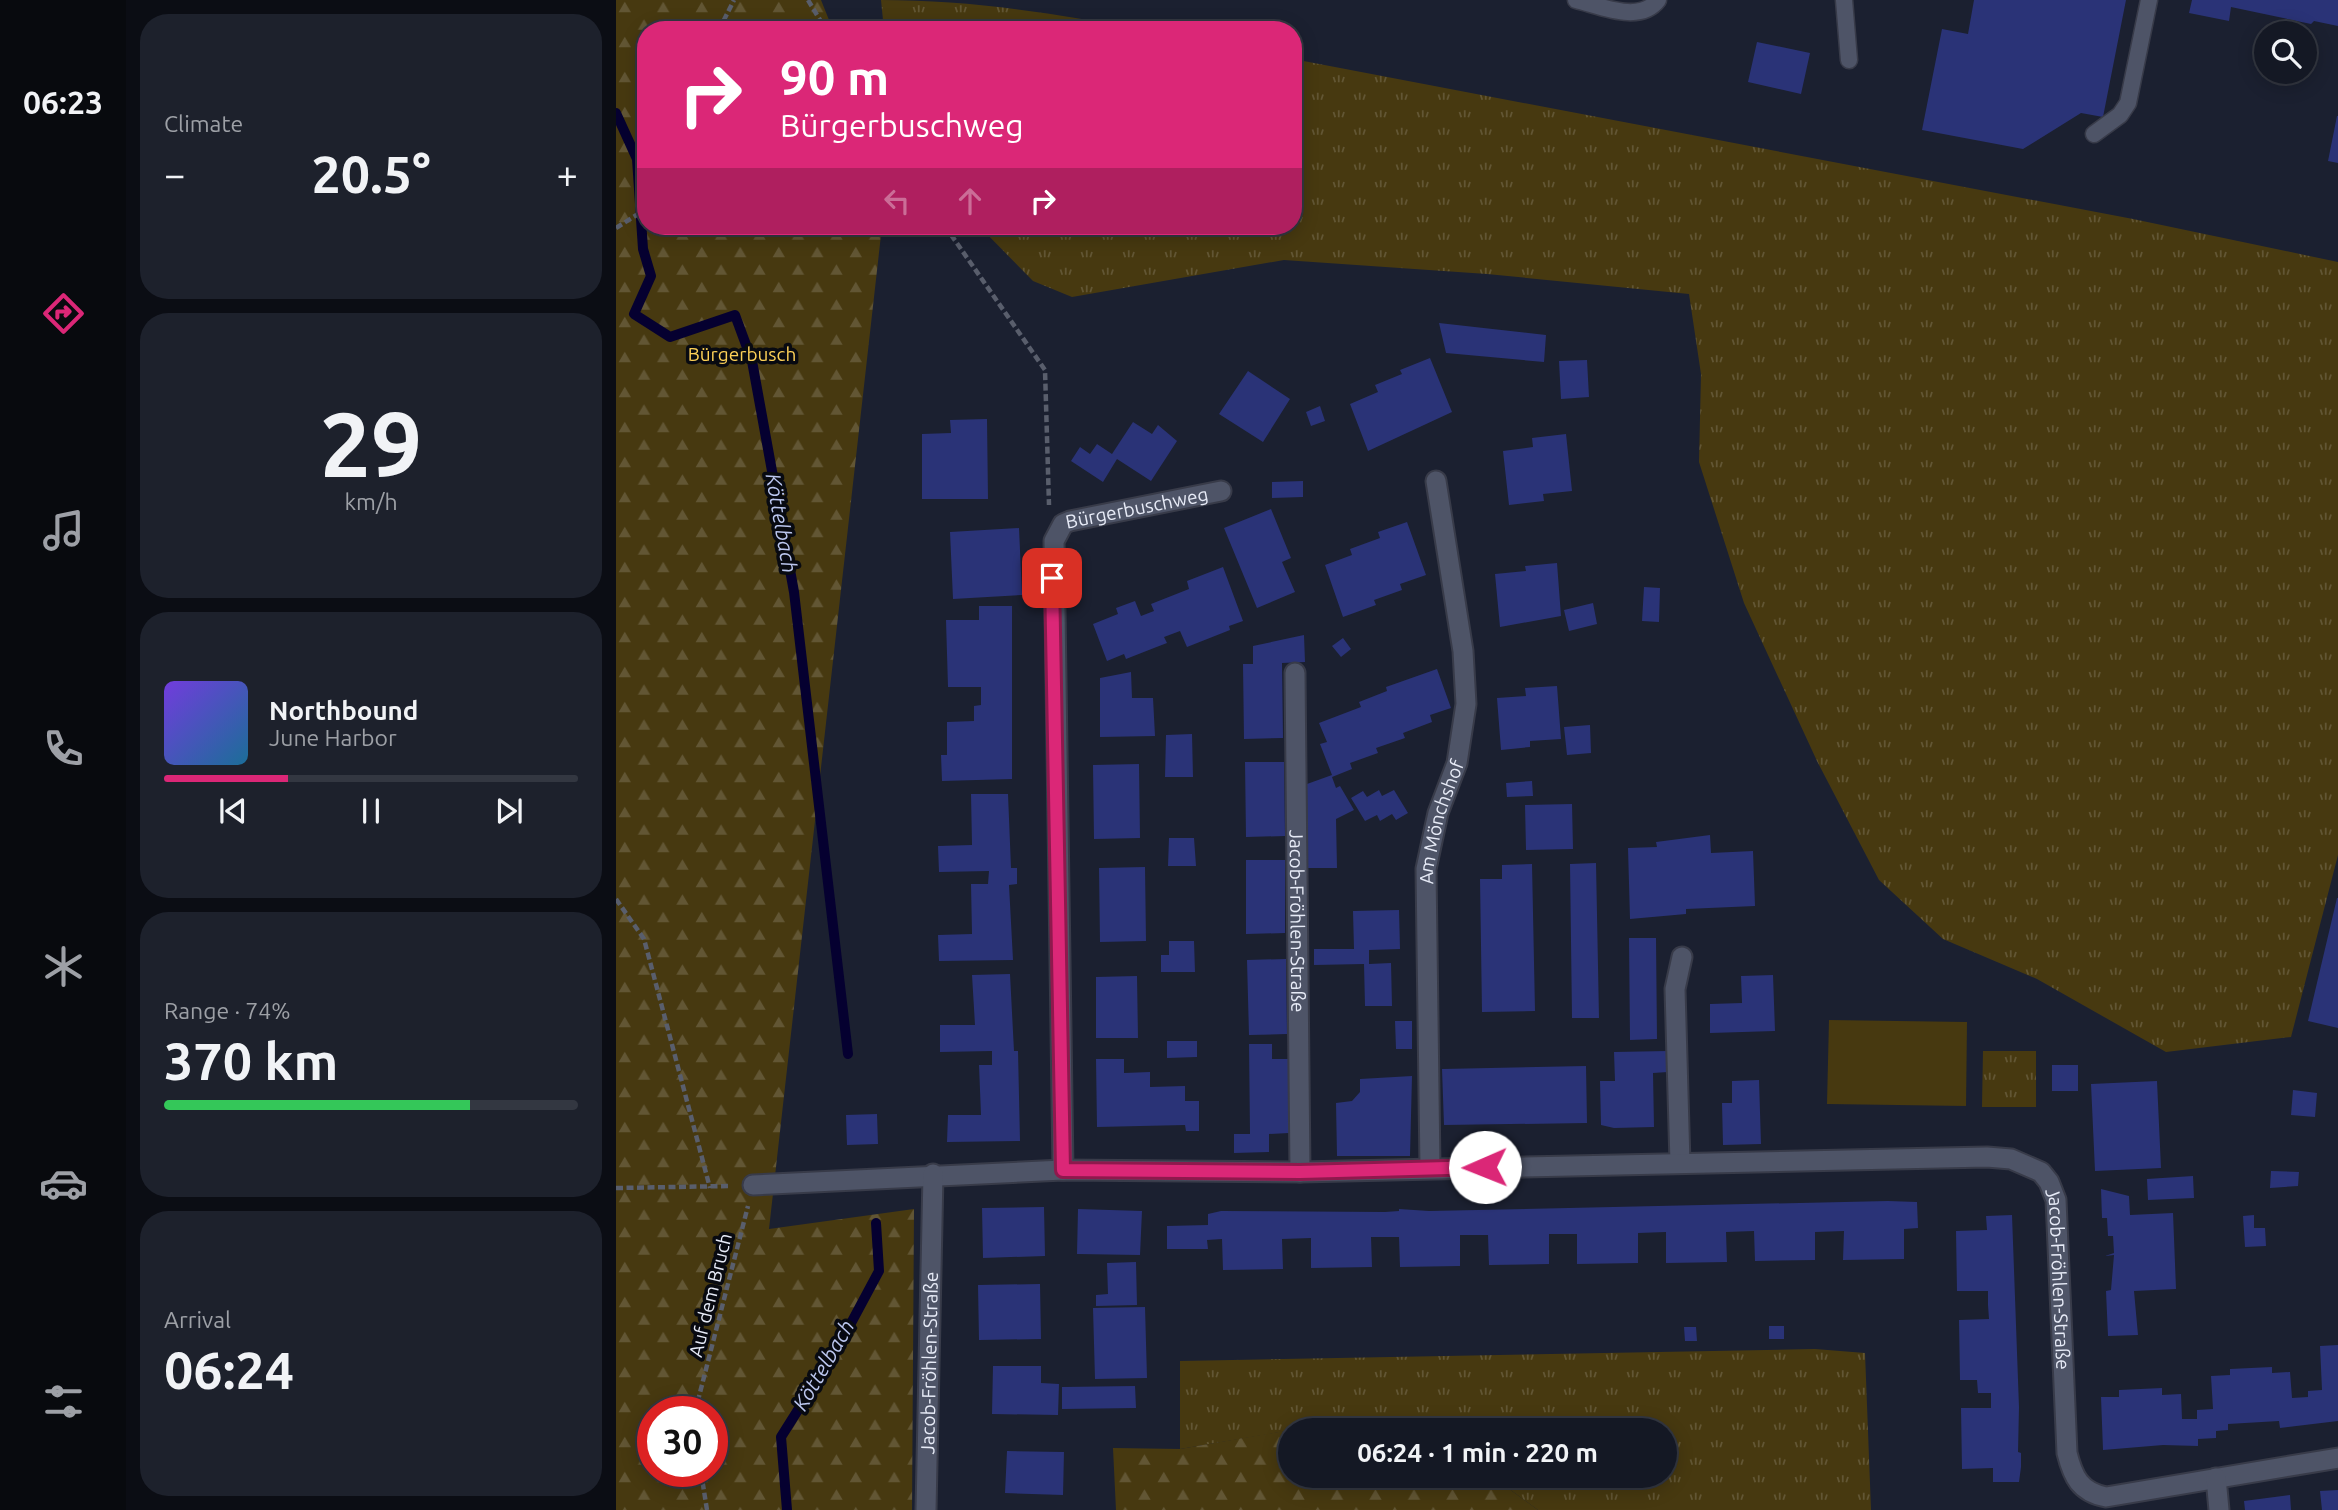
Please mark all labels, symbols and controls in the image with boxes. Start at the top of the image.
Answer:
map controls [2254,21,2317,84]
button: search [2254,21,2317,84]
icon: right [665,49,756,140]
text: 90 m [780,49,889,104]
text: 06:23 [23,84,103,120]
text: Bürgerbuschweg [780,107,1024,143]
text: Climate [164,111,243,136]
text: 20.5° [311,145,431,203]
text: − [164,153,185,195]
text: + [557,153,578,195]
icon: left [878,182,916,220]
icon: ahead [951,182,989,220]
icon: right [1024,182,1062,220]
icon: directions [39,289,88,338]
park label: Bürgerbusch [688,343,796,365]
text: 29 [320,392,422,494]
water label: Köttelbach [761,471,803,575]
street label: Bürgerbuschweg [1064,483,1210,533]
text: km/h [344,489,398,514]
icon: music [39,506,88,555]
pin [1022,548,1082,608]
icon: arrive [1033,559,1071,597]
text: Northbound [269,696,418,725]
icon: phone [39,724,88,773]
text: June Harbor [269,725,397,750]
street label: Am Mönchshof [1415,756,1468,885]
icon: previous [214,792,252,830]
icon: pause [352,792,390,830]
icon: next [490,792,528,830]
street label: Jacob-Fröhlen-Straße [1286,830,1309,1012]
icon: climate [39,942,88,991]
text: Range · 74% [164,998,291,1023]
text: 370 km [164,1032,338,1090]
position arrow [1448,1130,1522,1204]
icon: car [39,1159,88,1208]
street label: Jacob-Fröhlen-Straße [2041,1184,2074,1370]
street label: Auf dem Bruch [684,1231,736,1359]
street label: Jacob-Fröhlen-Straße [916,1271,942,1455]
text: Arrival [164,1307,231,1332]
water label: Köttelbach [787,1315,859,1415]
text: 06:24 [164,1341,294,1399]
icon: filters [39,1377,88,1426]
speed limit sign: 30 [637,1396,728,1487]
text: 06:24 · 1 min · 220 m [1357,1438,1598,1467]

